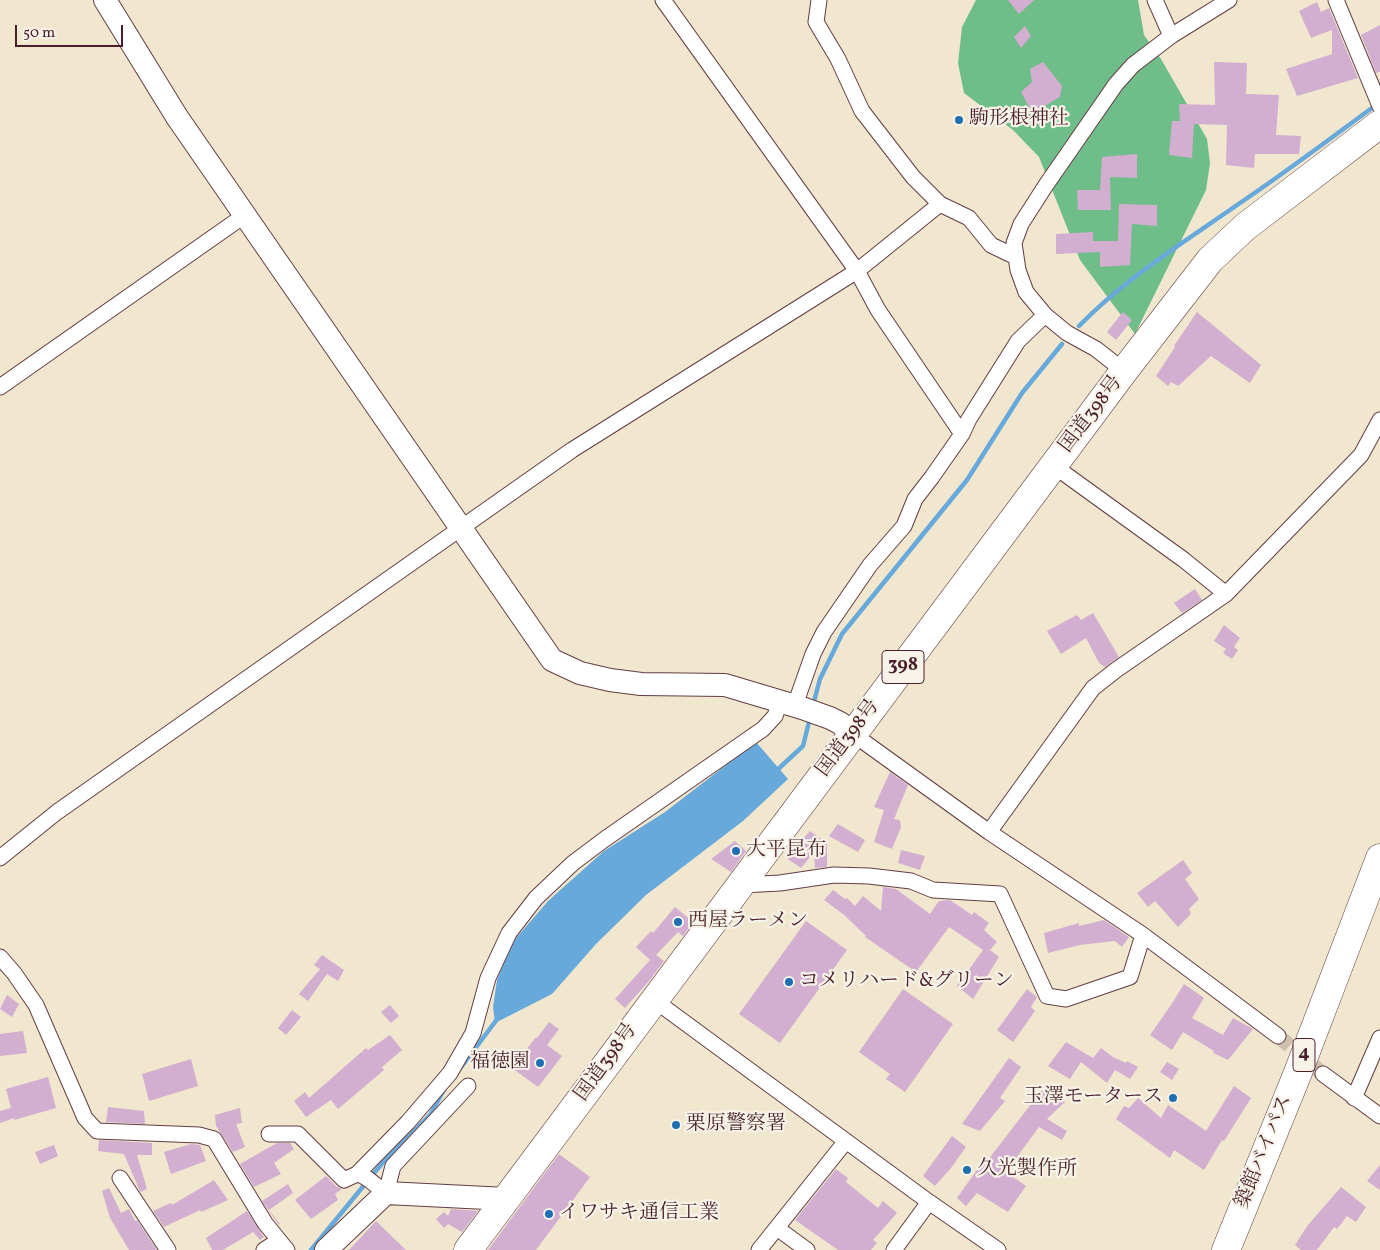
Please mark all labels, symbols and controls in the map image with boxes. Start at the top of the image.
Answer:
scale bar [18,15,125,47]
text: 50 m [23,23,55,44]
place label: 駒形根神社 [969,108,1069,132]
marker: 駒形根神社 [953,114,965,126]
street label: 国道398号 [1055,372,1129,458]
road number: 398 [882,650,924,684]
street label: 国道398号 [812,696,886,782]
place label: 大平昆布 [746,839,826,863]
marker: 大平昆布 [730,845,742,857]
place label: 西屋ラーメン [688,910,808,934]
marker: 西屋ラーメン [672,916,684,928]
place label: コメリハード&グリーン [799,970,1014,994]
marker: コメリハード&グリーン [783,976,795,988]
street label: 国道398号 [571,1019,643,1107]
road number: 4 [1293,1038,1315,1072]
place label: 福徳園 [470,1051,530,1075]
marker: 福徳園 [534,1057,546,1069]
place label: 玉澤モータース [1024,1086,1163,1110]
marker: 玉澤モータース [1167,1092,1179,1104]
street label: 築館バイパス [1231,1092,1299,1212]
place label: 栗原警察署 [686,1113,786,1137]
marker: 栗原警察署 [670,1119,682,1131]
place label: 久光製作所 [977,1158,1077,1182]
marker: 久光製作所 [961,1164,973,1176]
place label: イワサキ通信工業 [559,1202,719,1226]
marker: イワサキ通信工業 [543,1208,555,1220]

